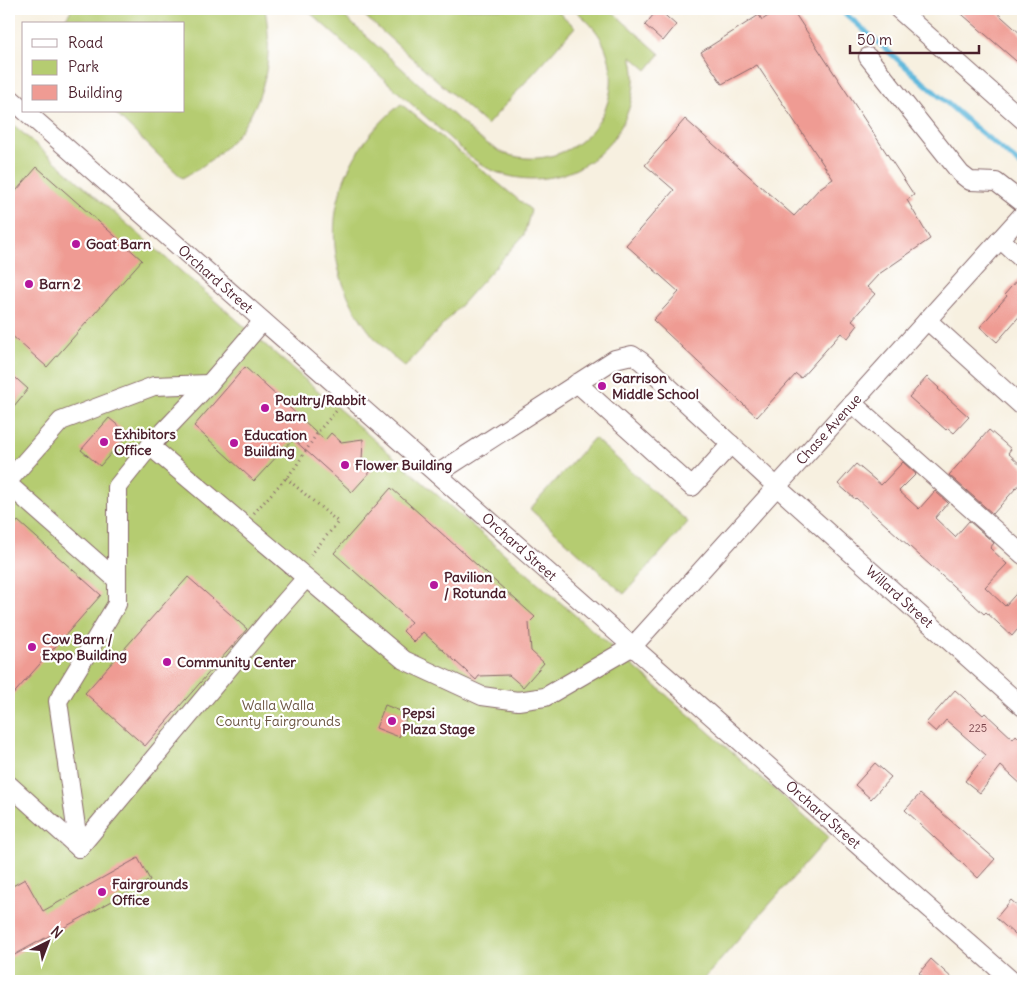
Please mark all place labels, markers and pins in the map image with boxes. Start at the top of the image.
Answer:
place label: Goat Barn [86,235,151,253]
marker: Goat Barn [70,238,82,250]
place label: Barn 2 [39,275,81,293]
marker: Barn 2 [23,278,35,290]
place label: Garrison Middle School [612,369,699,403]
marker: Garrison Middle School [596,380,608,392]
place label: Poultry/Rabbit Barn [275,391,366,425]
marker: Poultry/Rabbit Barn [259,402,271,414]
place label: Exhibitors Office [114,425,176,459]
place label: Education Building [244,426,307,460]
marker: Exhibitors Office [98,436,110,448]
marker: Education Building [228,437,240,449]
place label: Flower Building [355,456,453,474]
marker: Flower Building [339,459,351,471]
place label: Pavilion / Rotunda [444,568,506,602]
marker: Pavilion / Rotunda [428,579,440,591]
place label: Cow Barn / Expo Building [42,630,127,664]
marker: Cow Barn / Expo Building [26,641,38,653]
place label: Community Center [177,653,296,671]
marker: Community Center [161,656,173,668]
place label: Pepsi Plaza Stage [402,704,475,738]
marker: Pepsi Plaza Stage [386,715,398,727]
place label: Fairgrounds Office [112,875,189,909]
marker: Fairgrounds Office [96,886,108,898]

